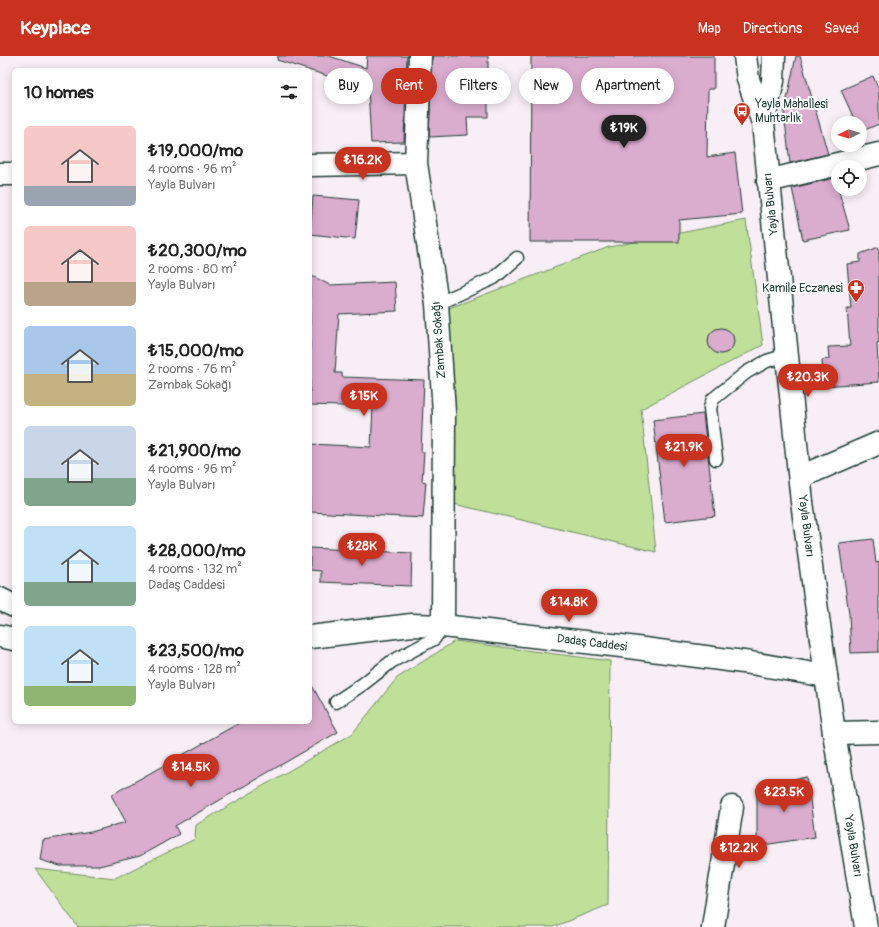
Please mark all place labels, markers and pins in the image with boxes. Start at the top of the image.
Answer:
place label: Yayla Mahallesi Muhtarlık [754,97,828,126]
bus stop icon: Yayla Mahallesi Muhtarlık [732,101,752,126]
pin: ₺19K [600,115,648,149]
pin: ₺16.2K [330,147,396,181]
pharmacy icon: Kamile Eczanesi [846,278,866,303]
place label: Kamile Eczanesi [762,281,843,296]
pin: ₺20.3K [775,364,841,398]
pin: ₺15K [340,383,388,417]
pin: ₺21.9K [651,434,717,468]
pin: ₺28K [338,533,386,567]
pin: ₺14.8K [536,589,602,623]
pin: ₺14.5K [158,754,224,788]
pin: ₺23.5K [751,779,817,813]
pin: ₺12.2K [706,835,772,869]

